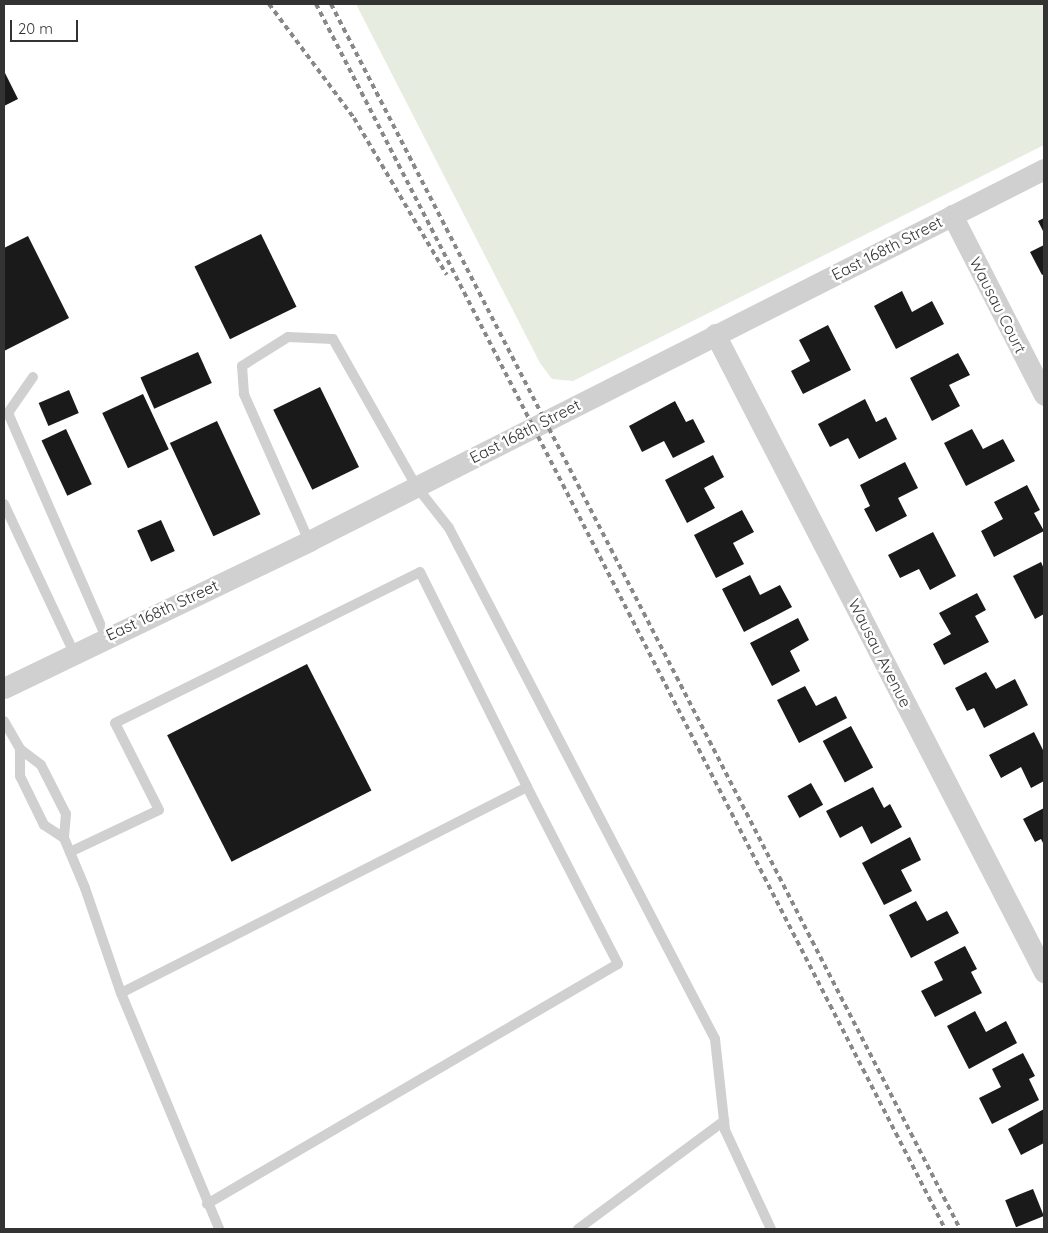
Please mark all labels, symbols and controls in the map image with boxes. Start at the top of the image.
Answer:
scale bar [12,10,80,42]
text: 20 m [18,19,53,38]
street label: East 168th Street [828,212,946,284]
street label: Wausau Court [966,254,1030,356]
street label: East 168th Street [466,395,584,467]
street label: East 168th Street [103,576,221,644]
street label: Wausau Avenue [844,595,916,711]

